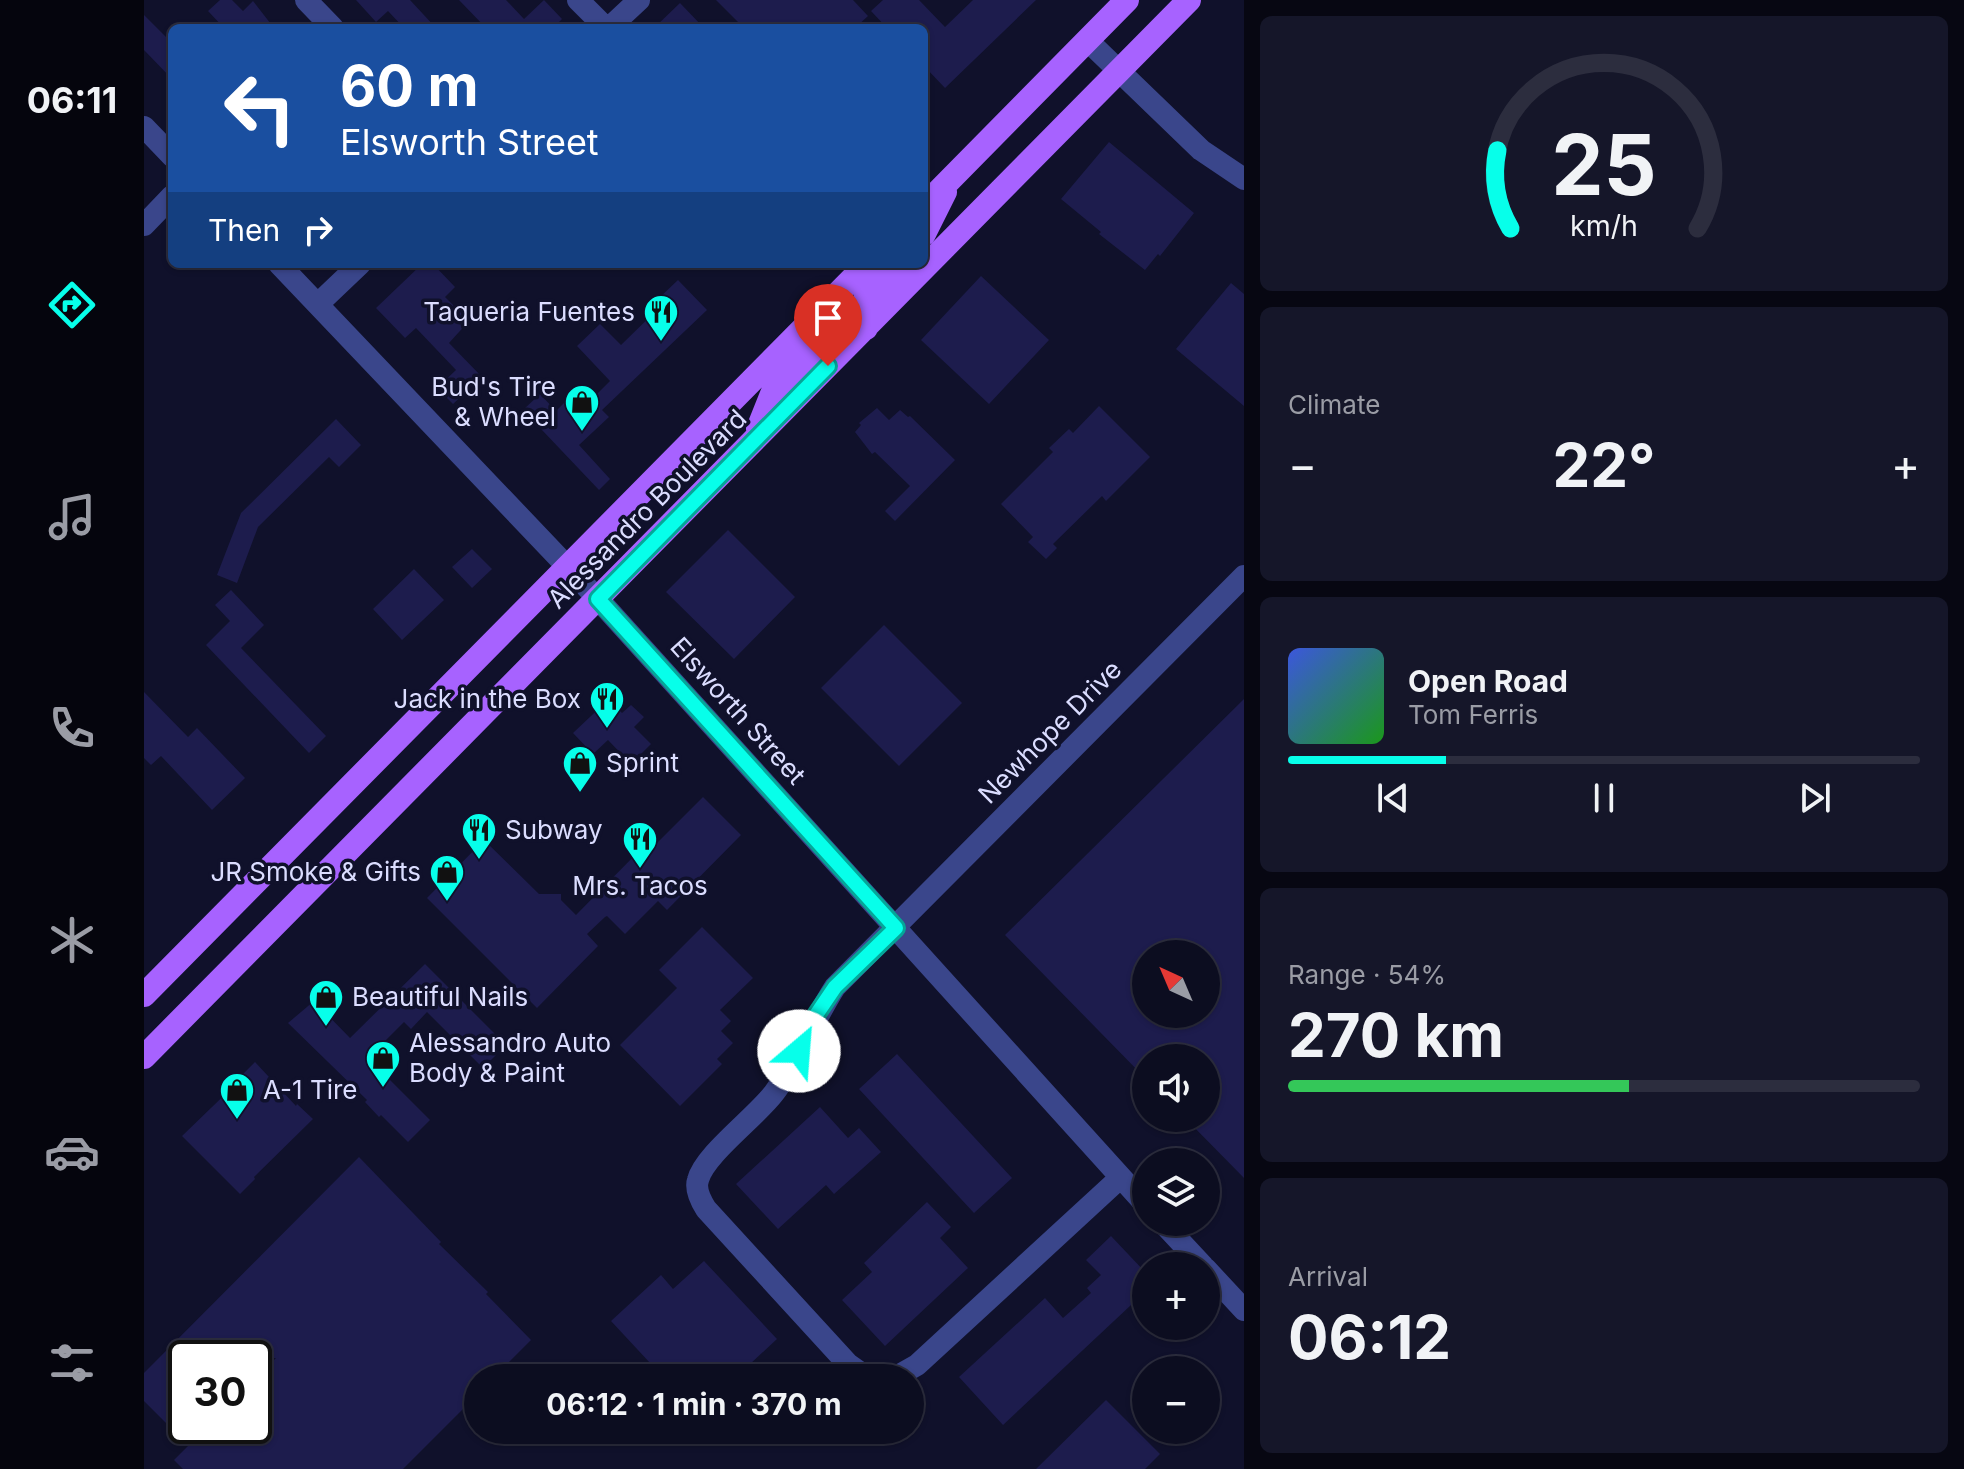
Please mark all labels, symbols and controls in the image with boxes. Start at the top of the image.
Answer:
text: 60 m [340,52,479,120]
icon: left [208,56,312,160]
text: 06:11 [27,78,117,122]
text: 25 [1551,114,1657,215]
text: Elsworth Street [340,120,599,164]
icon: right [296,208,340,252]
text: km/h [1570,208,1638,243]
text: Then [208,212,280,248]
icon: directions [44,277,100,333]
pin [794,284,862,366]
restaurant icon: Taqueria Fuentes [642,293,680,343]
place label: Taqueria Fuentes [423,296,635,327]
icon: arrive [806,296,850,340]
place label: Bud's Tire & Wheel [431,371,556,432]
shop icon: Bud's Tire & Wheel [563,383,601,433]
text: Climate [1288,389,1380,420]
street label: Alessandro Boulevard [541,403,752,614]
text: 22° [1552,429,1656,501]
text: − [1288,438,1317,492]
text: + [1891,438,1920,492]
icon: music [44,489,100,545]
street label: Elsworth Street [664,631,812,790]
street label: Newhope Drive [972,654,1128,810]
text: Open Road [1408,663,1568,699]
restaurant icon: Jack in the Box [588,680,626,730]
place label: Jack in the Box [394,683,581,714]
text: Tom Ferris [1408,699,1538,730]
icon: phone [44,700,100,756]
shop icon: Sprint [561,744,599,794]
place label: Sprint [606,747,679,778]
icon: previous [1371,776,1415,820]
icon: pause [1582,776,1626,820]
icon: next [1793,776,1837,820]
restaurant icon: Subway [460,811,498,861]
place label: Subway [505,814,603,845]
restaurant icon: Mrs. Tacos [621,820,659,870]
shop icon: JR Smoke & Gifts [428,853,466,903]
place label: JR Smoke & Gifts [210,856,421,887]
place label: Mrs. Tacos [572,870,708,901]
icon: climate [44,912,100,968]
north arrow [1132,940,1220,1028]
map controls [1132,940,1220,1444]
text: Range · 54% [1288,959,1446,990]
shop icon: Beautiful Nails [307,978,345,1028]
place label: Beautiful Nails [352,981,528,1012]
text: 270 km [1288,999,1504,1071]
position arrow [757,1009,841,1093]
place label: Alessandro Auto Body & Paint [409,1027,611,1088]
shop icon: Alessandro Auto Body & Paint [364,1039,402,1089]
button: sound [1132,1044,1220,1132]
shop icon: A-1 Tire [218,1071,256,1121]
place label: A-1 Tire [263,1074,358,1105]
icon: car [44,1124,100,1180]
button: layers [1132,1148,1220,1236]
button: + [1132,1252,1220,1340]
text: Arrival [1288,1261,1368,1292]
text: 06:12 [1288,1301,1451,1373]
icon: filters [44,1335,100,1391]
speed limit sign: 30 [168,1340,272,1444]
button: − [1132,1356,1220,1444]
text: 06:12 · 1 min · 370 m [546,1386,842,1422]

